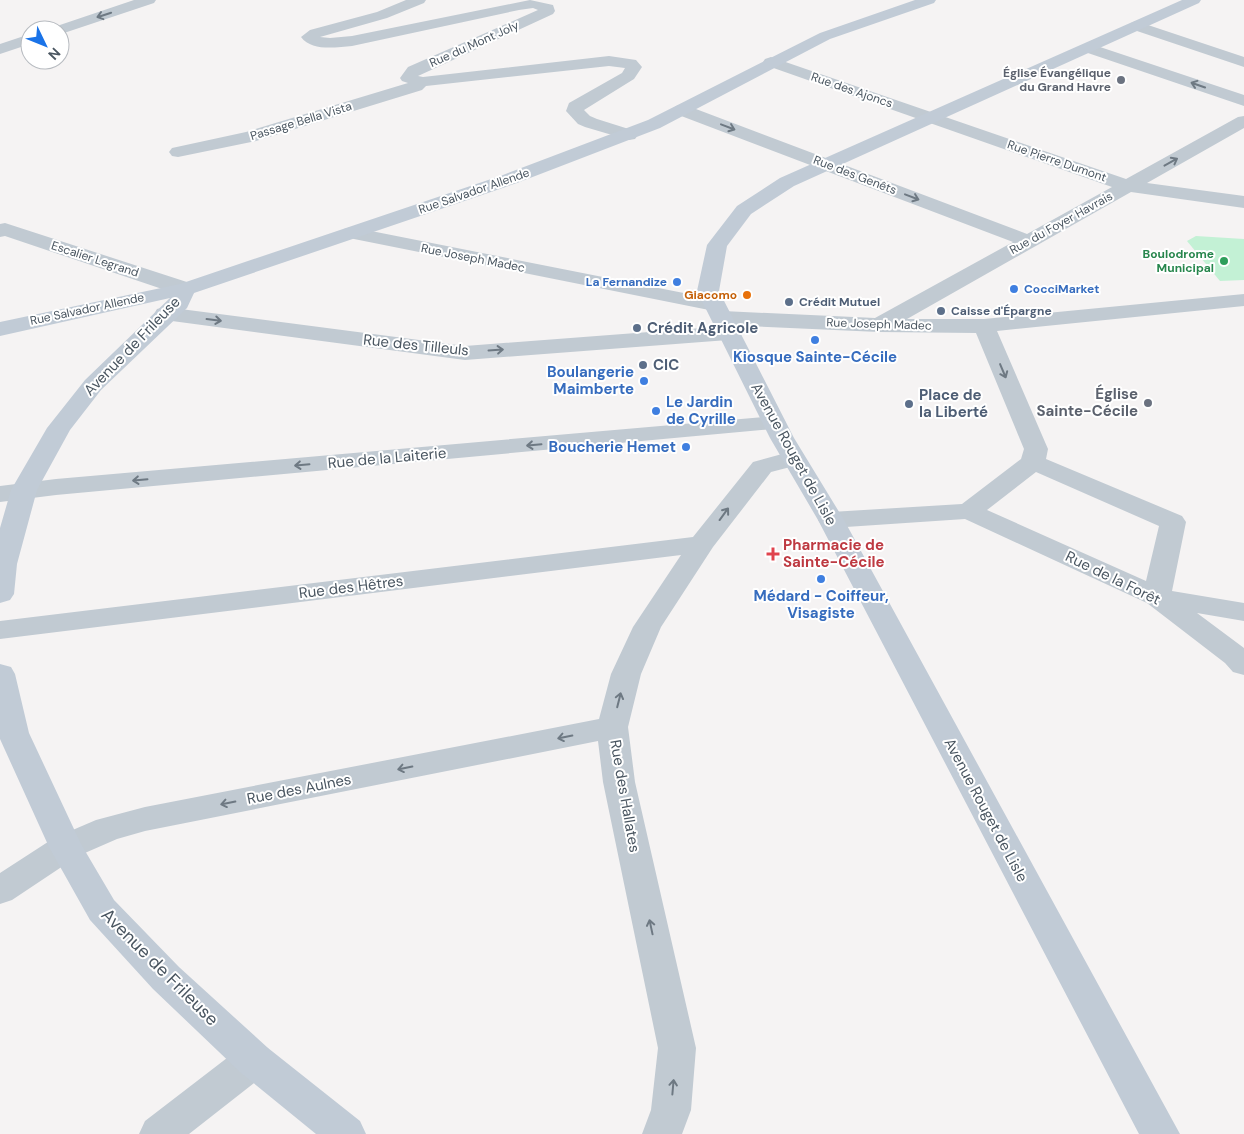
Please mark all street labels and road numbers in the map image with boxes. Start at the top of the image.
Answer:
street label: Rue du Mont Joly [427,17,521,71]
street label: Rue des Ajoncs [809,69,895,111]
street label: Passage Bella Vista [248,98,354,144]
street label: Rue Pierre Dumont [1005,137,1109,186]
street label: Rue des Genêts [811,152,899,198]
street label: Rue Salvador Allende [416,164,532,218]
street label: Rue du Foyer Havrais [1007,188,1115,258]
street label: Escalier Legrand [49,237,141,281]
street label: Rue Joseph Madec [420,240,526,276]
street label: Rue Salvador Allende [28,289,146,329]
street label: Avenue de Frileuse [79,292,185,400]
street label: Rue Joseph Madec [826,314,932,334]
street label: Rue des Tilleuls [362,330,470,360]
street label: Avenue Rouget de Lisle [746,379,842,529]
street label: Rue de la Laiterie [327,443,447,473]
street label: Rue de la Forêt [1062,546,1164,610]
street label: Rue des Hêtres [298,571,404,603]
street label: Avenue Rouget de Lisle [940,735,1032,885]
street label: Rue des Hallates [605,738,645,854]
street label: Rue des Aulnes [245,769,353,809]
street label: Avenue de Frileuse [96,903,224,1031]

